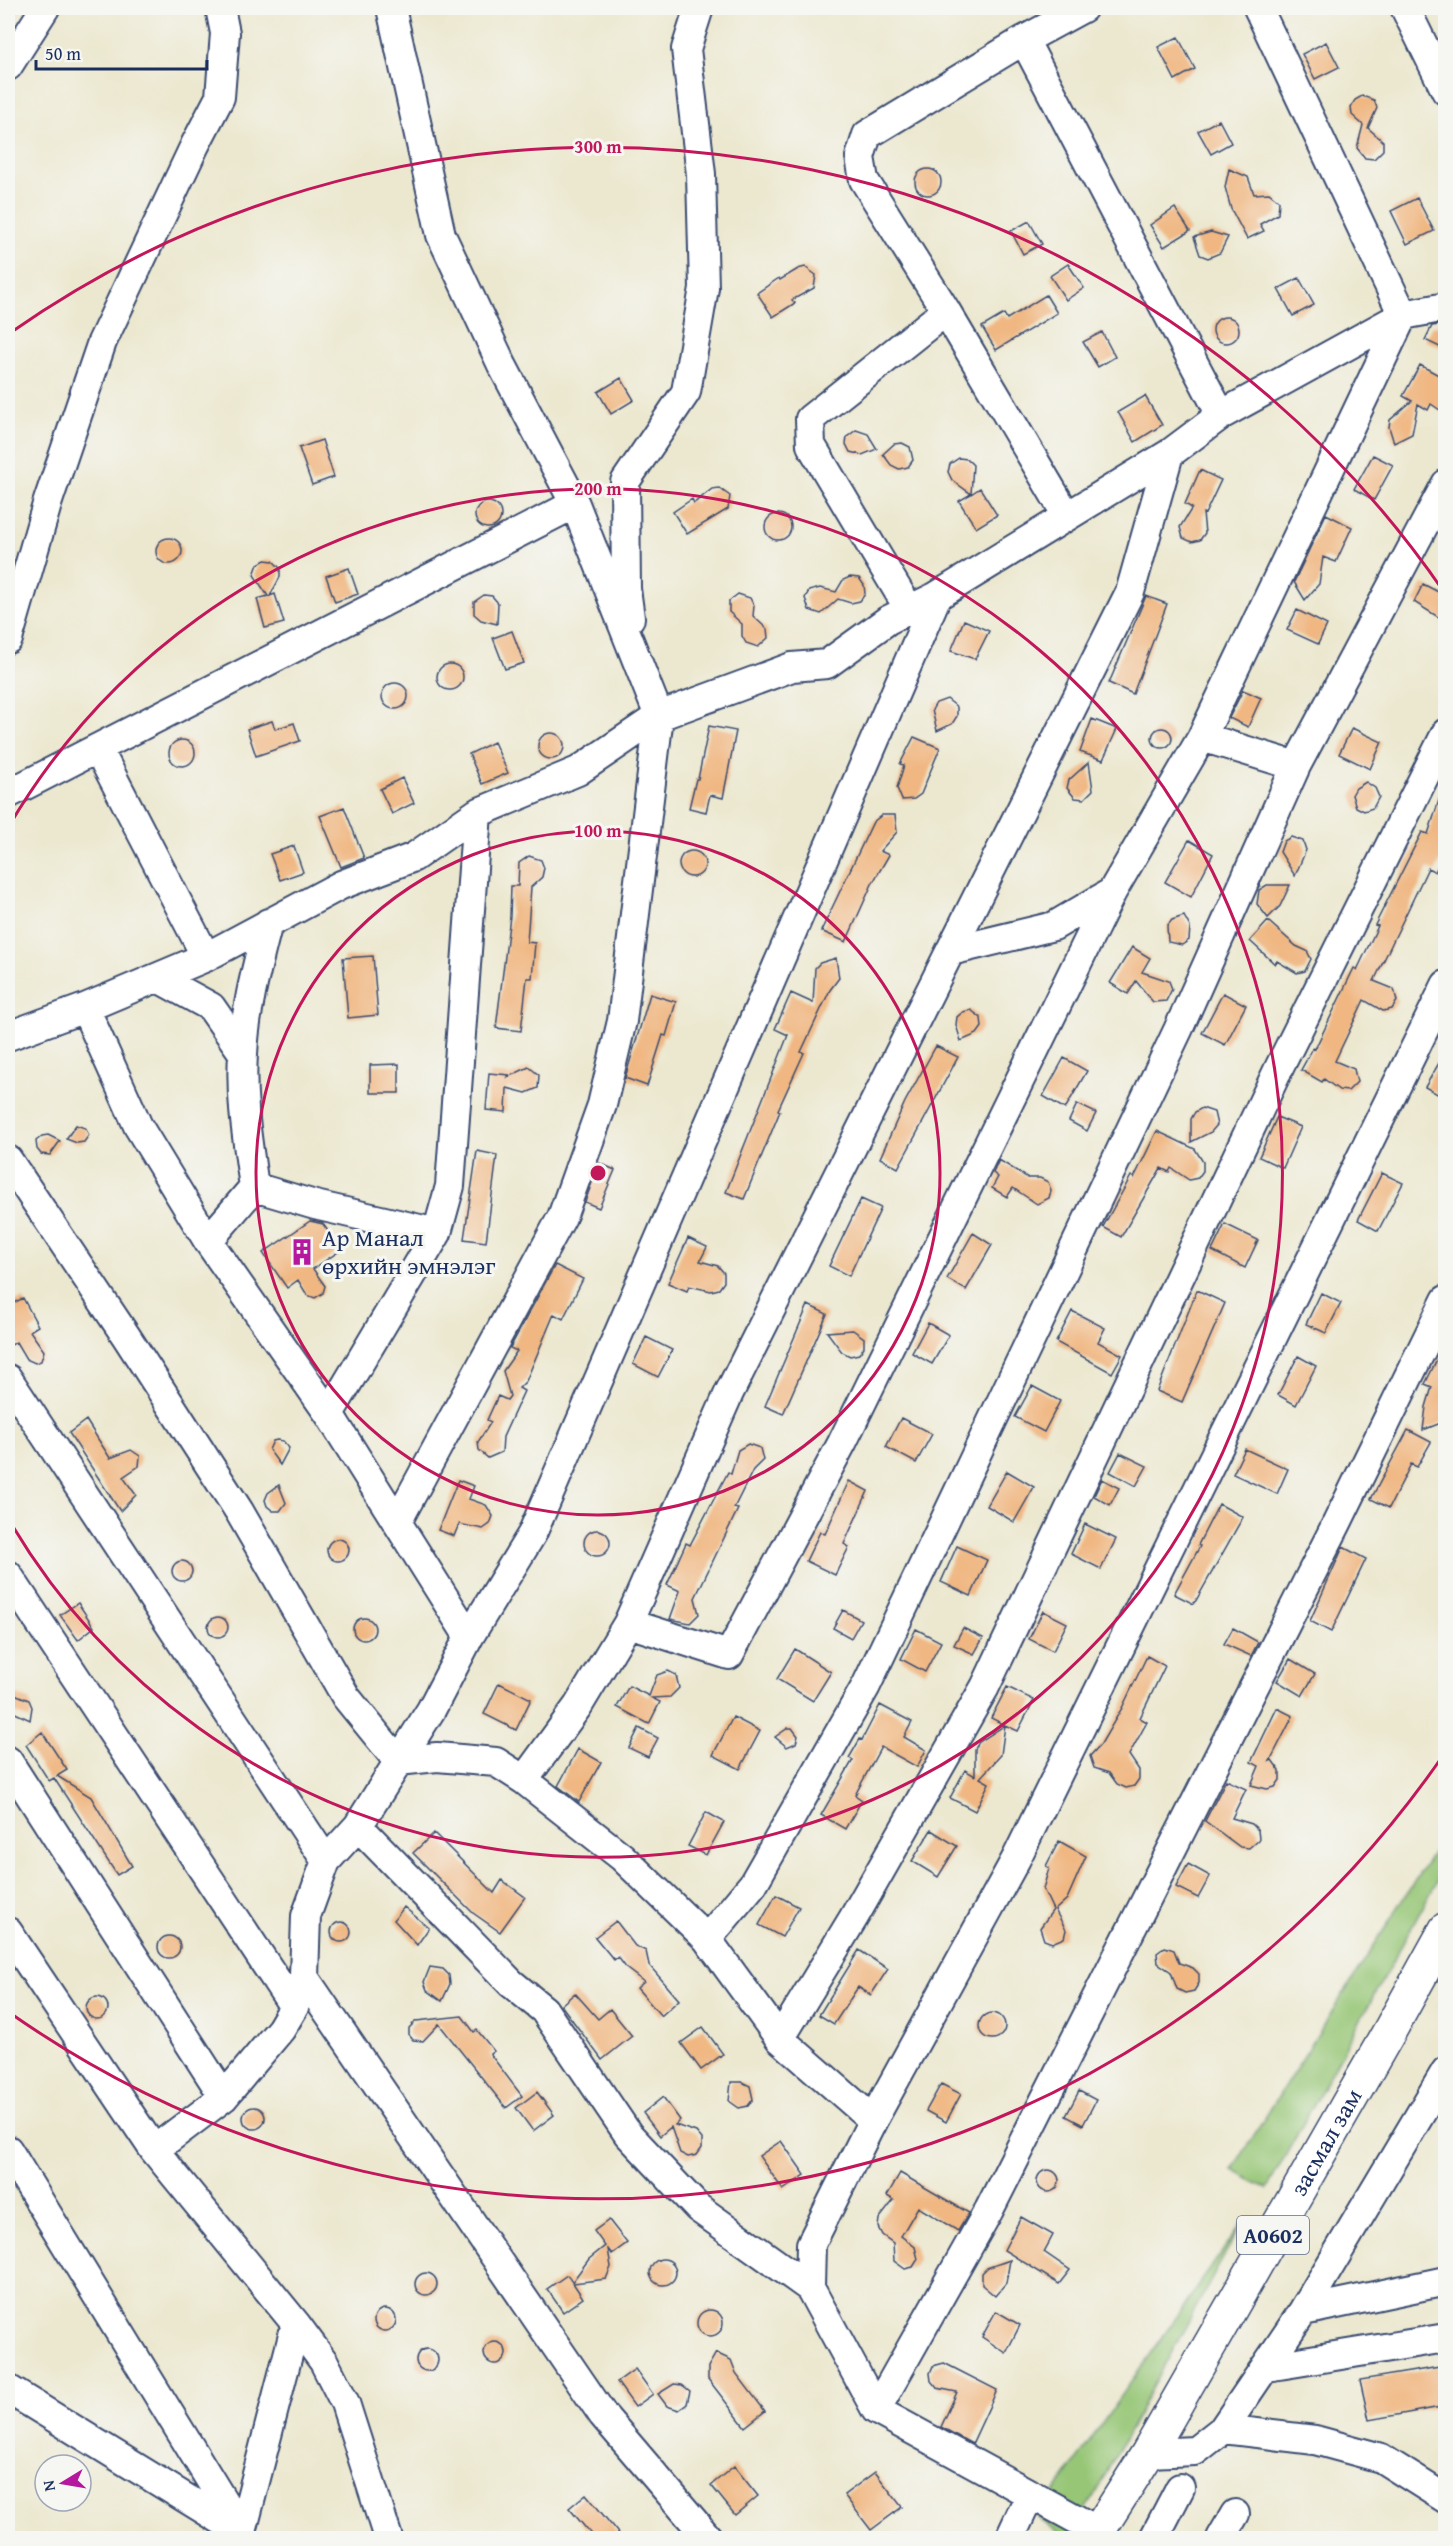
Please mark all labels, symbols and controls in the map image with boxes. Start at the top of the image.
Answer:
scale bar [36,33,207,71]
text: 50 m [45,40,81,67]
text: 300 m [574,133,622,160]
text: 200 m [574,475,622,502]
text: 100 m [574,817,622,844]
centre of rings [588,1163,608,1183]
place label: Ар Манал өрхийн эмнэлэг [322,1220,495,1283]
building icon: Ар Манал өрхийн эмнэлэг [287,1237,317,1267]
street label: засмал зам [1281,2082,1370,2202]
road number: A0602 [1237,2216,1309,2254]
north arrow [33,2453,93,2513]
text: N [35,2478,61,2493]

